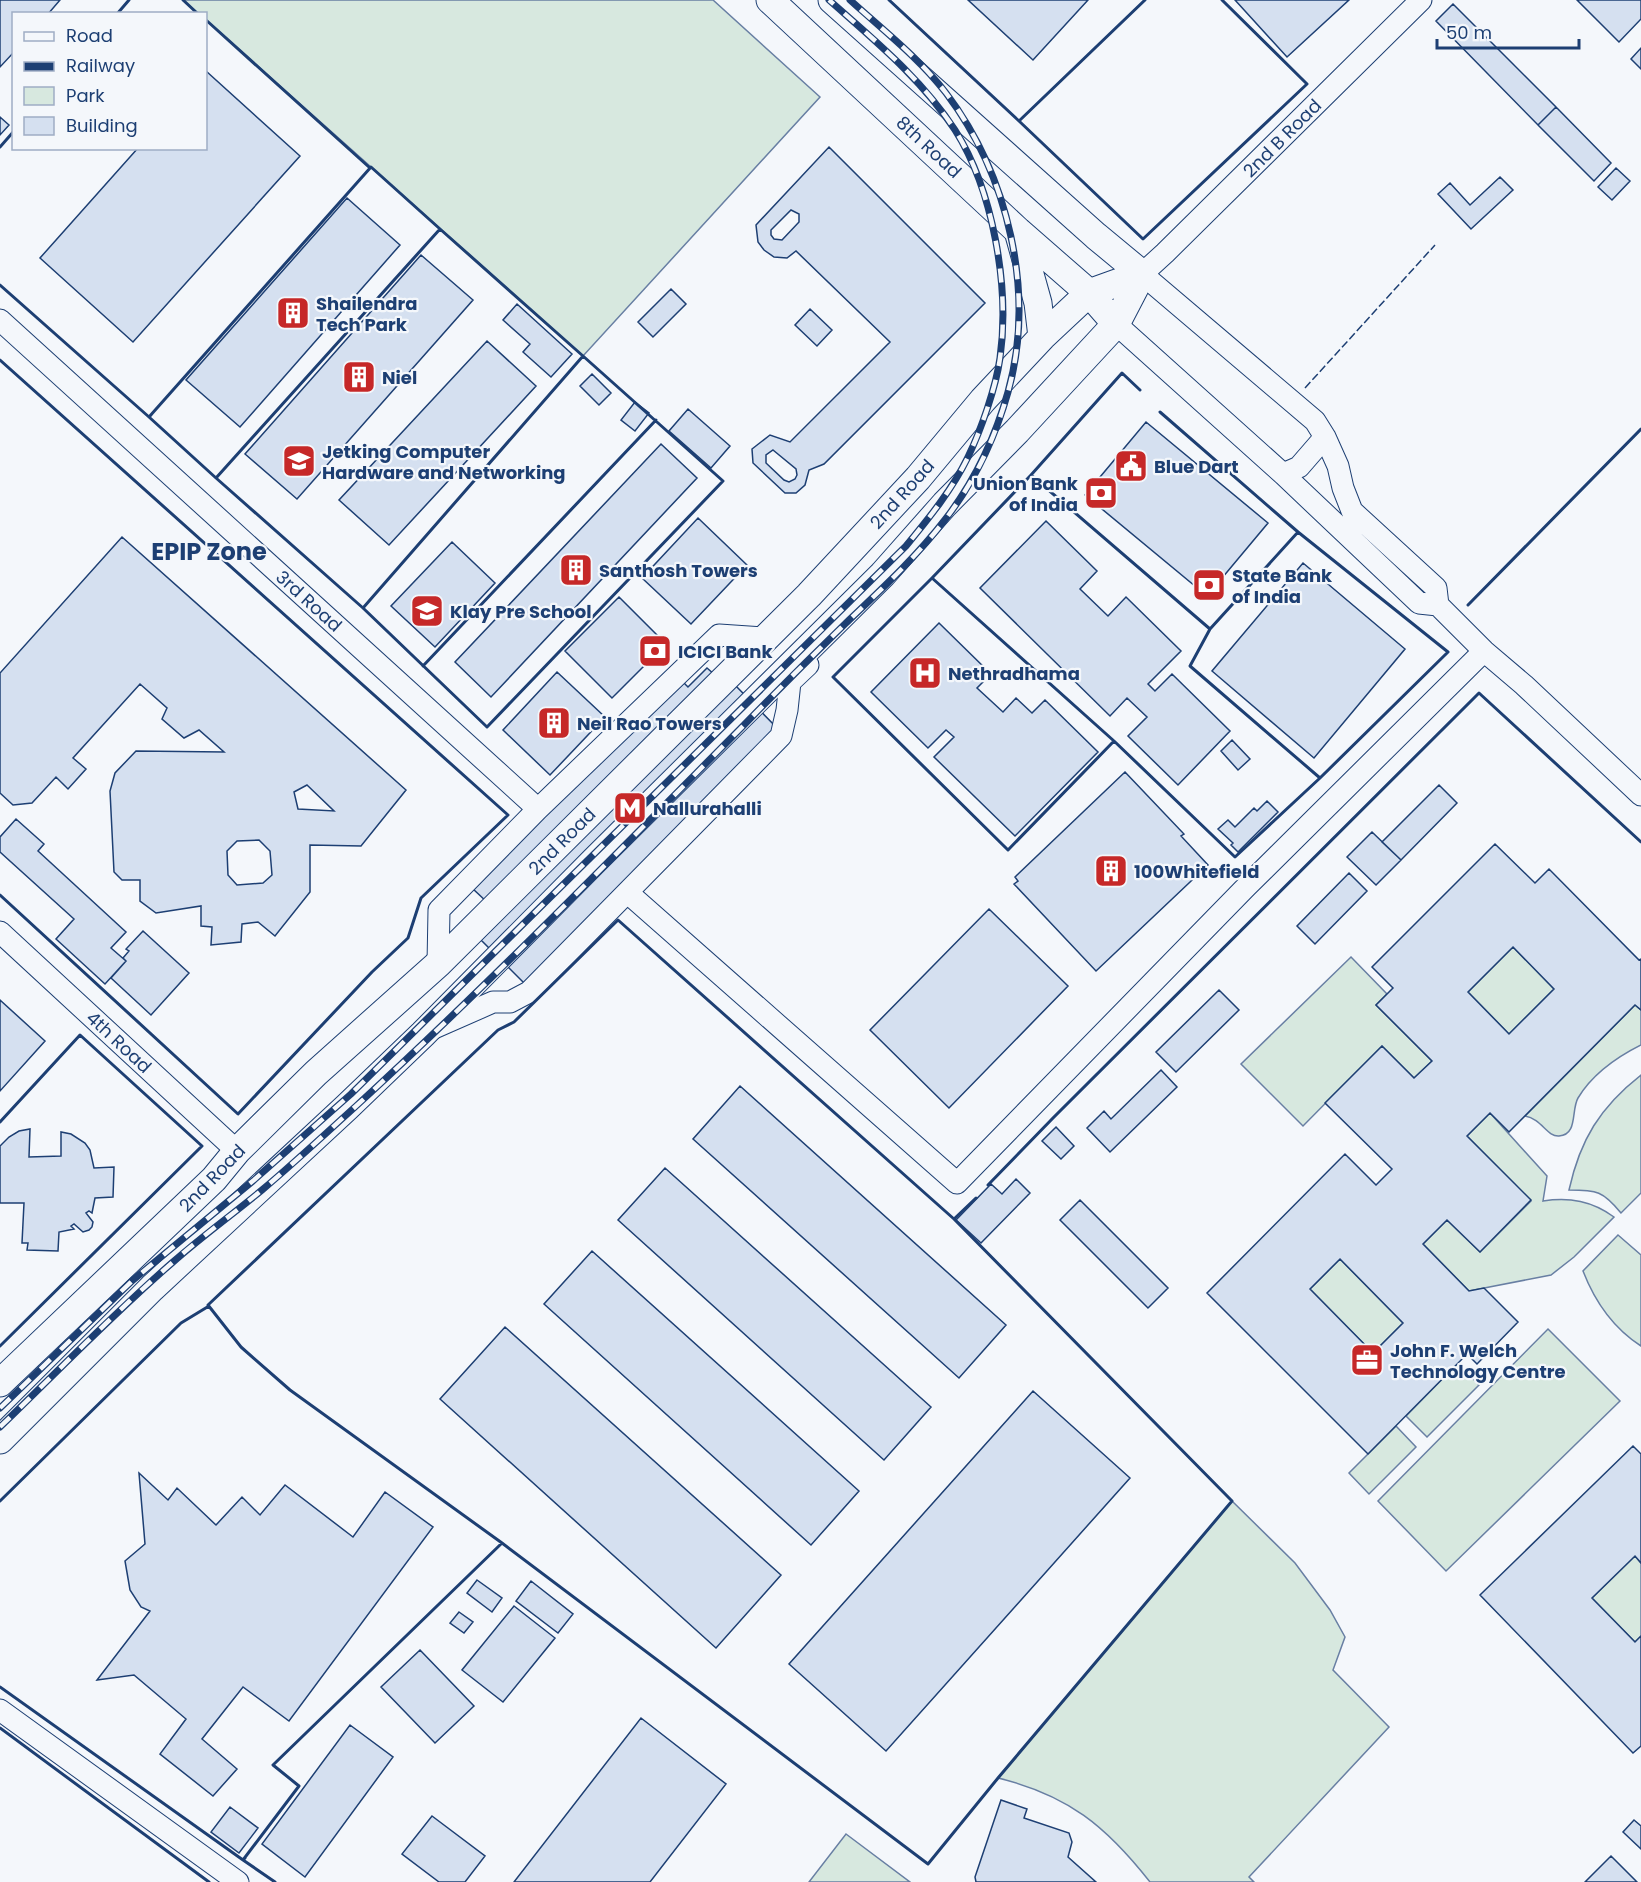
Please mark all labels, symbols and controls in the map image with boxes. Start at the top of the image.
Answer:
legend [12,12,207,150]
scale bar [1437,12,1580,50]
text: 50 m [1446,20,1492,45]
text: Road [66,23,113,48]
text: Railway [66,53,135,78]
text: Park [66,83,105,108]
street label: 2nd B Road [1237,93,1327,183]
street label: 8th Road [891,110,967,184]
text: Building [66,113,138,138]
place label: Shailendra Tech Park [316,291,417,337]
building icon: Shailendra Tech Park [275,295,311,331]
building icon: Niel [341,359,377,395]
place label: Niel [382,365,417,390]
place label: Jetking Computer Hardware and Networking [322,439,566,485]
school or university icon: Jetking Computer Hardware and Networking [281,443,317,479]
public building icon: Blue Dart [1113,448,1149,484]
street label: 2nd Road [864,454,940,534]
place label: Blue Dart [1154,454,1239,479]
place label: Union Bank of India [973,471,1079,517]
bank icon: Union Bank of India [1083,475,1119,511]
district label: EPIP Zone [151,535,267,568]
building icon: Santhosh Towers [558,552,594,588]
place label: Santhosh Towers [599,558,758,583]
place label: State Bank of India [1232,563,1333,609]
street label: 3rd Road [271,565,347,637]
bank icon: State Bank of India [1191,567,1227,603]
school or university icon: Klay Pre School [409,593,445,629]
place label: Klay Pre School [450,599,591,624]
bank icon: ICICI Bank [637,633,673,669]
place label: ICICI Bank [678,639,773,664]
hospital icon: Nethradhama [907,655,943,691]
place label: Nethradhama [948,661,1080,686]
building icon: Neil Rao Towers [536,705,572,741]
place label: Neil Rao Towers [577,711,722,736]
metro station icon: Nallurahalli [612,790,648,826]
place label: Nallurahalli [653,796,762,821]
street label: 2nd Road [523,802,601,880]
building icon: 100Whitefield [1093,853,1129,889]
place label: 100Whitefield [1134,859,1259,884]
street label: 4th Road [81,1005,157,1079]
street label: 2nd Road [173,1139,251,1217]
place label: John F. Welch Technology Centre [1390,1338,1566,1384]
office icon: John F. Welch Technology Centre [1349,1342,1385,1378]

